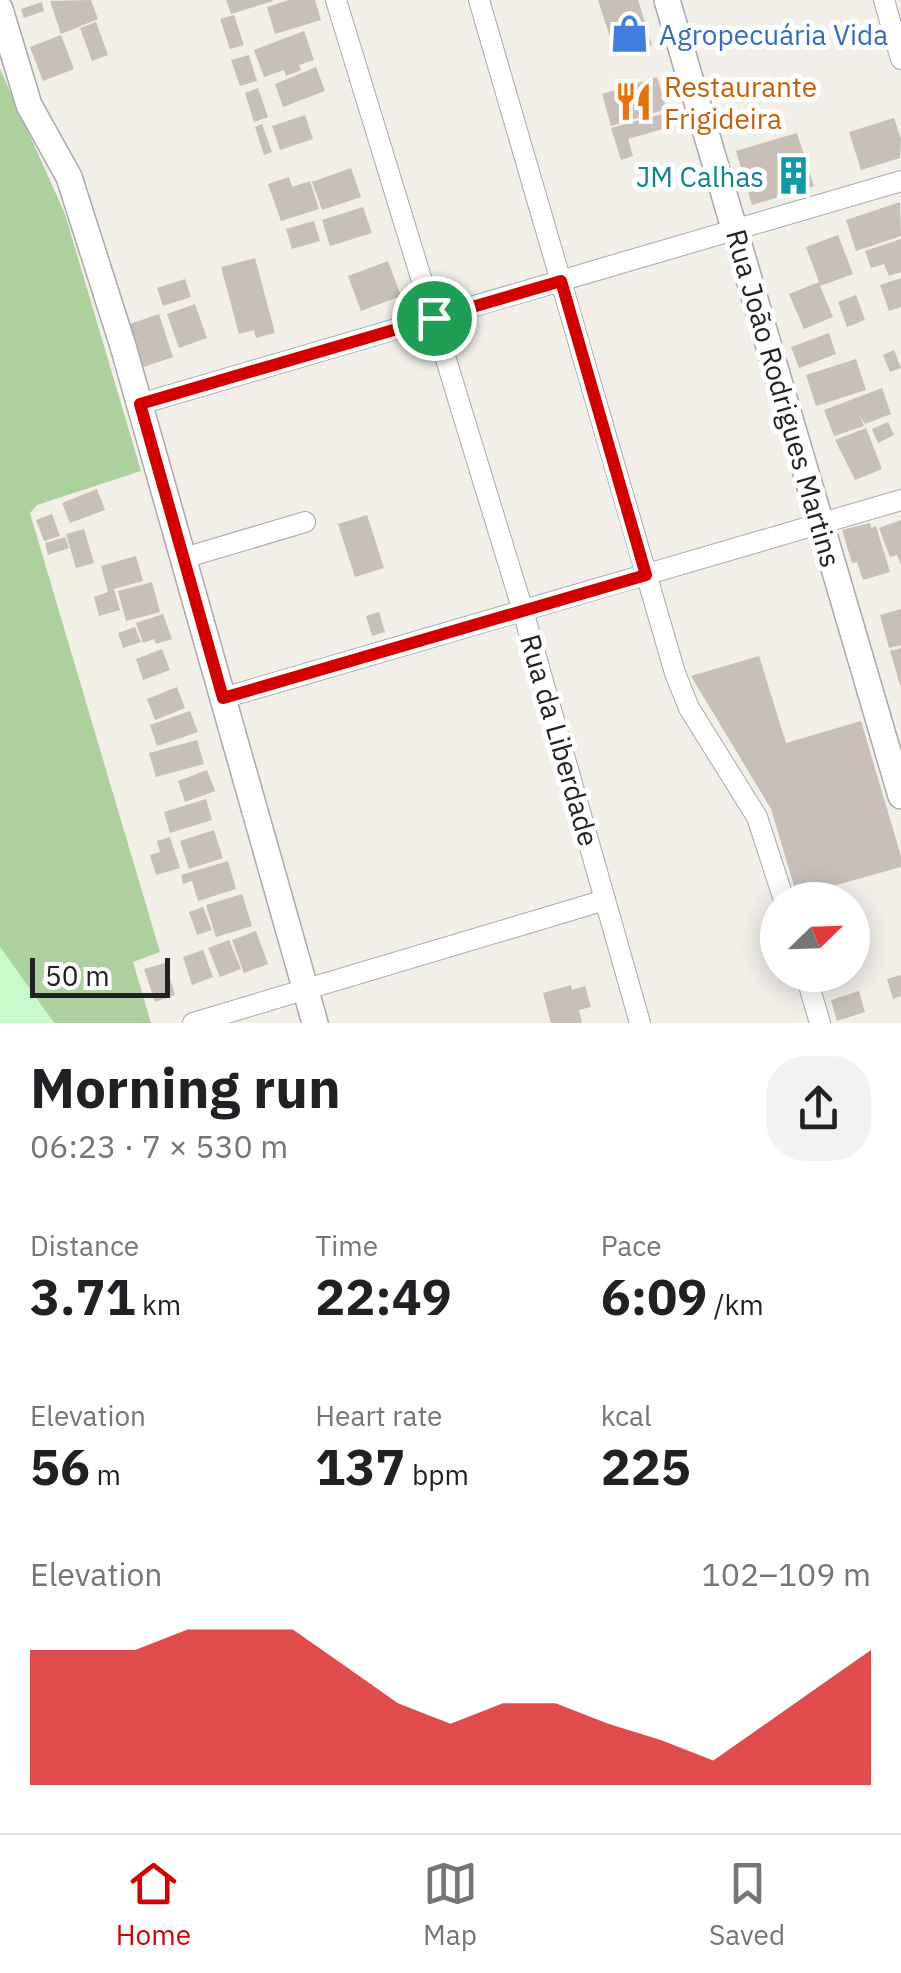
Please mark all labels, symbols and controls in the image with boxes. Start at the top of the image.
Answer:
shop icon: Agropecuária Vida [608,13,650,55]
place label: Agropecuária Vida [659,16,888,53]
place label: Restaurante Frigideira [664,68,817,137]
restaurant icon: Restaurante Frigideira [613,81,655,123]
building icon: JM Calhas [773,155,815,197]
place label: JM Calhas [636,158,764,195]
street label: Rua João Rodrigues Martins [718,225,850,571]
pin [392,276,477,361]
icon: arrive [407,291,462,346]
street label: Rua da Liberdade [512,630,608,850]
north arrow [760,882,870,992]
map controls [760,882,870,992]
scale bar [30,953,170,998]
text: 50 m [45,957,110,994]
text: Morning run [30,1052,341,1123]
button: share [766,1056,871,1161]
text: 06:23 · 7 × 530 m [30,1125,288,1167]
text: Distance [30,1227,139,1264]
text: Time [315,1227,378,1264]
text: Pace [601,1227,662,1264]
text: 3.71 [30,1264,136,1329]
text: 22:49 [315,1264,452,1329]
text: 6:09 [601,1264,707,1329]
text: km [136,1286,181,1323]
text: /km [707,1286,764,1323]
text: Elevation [30,1397,146,1434]
text: Heart rate [315,1397,442,1434]
text: kcal [601,1397,652,1434]
text: 56 [30,1434,90,1499]
text: 137 [315,1434,405,1499]
text: 225 [601,1434,691,1499]
text: m [90,1456,121,1493]
text: bpm [405,1456,469,1493]
text: Elevation [30,1553,163,1595]
text: 102–109 m [701,1553,871,1595]
tab: Home [116,1856,191,1953]
tab: Map [423,1856,478,1953]
tab: Saved [709,1856,785,1953]

